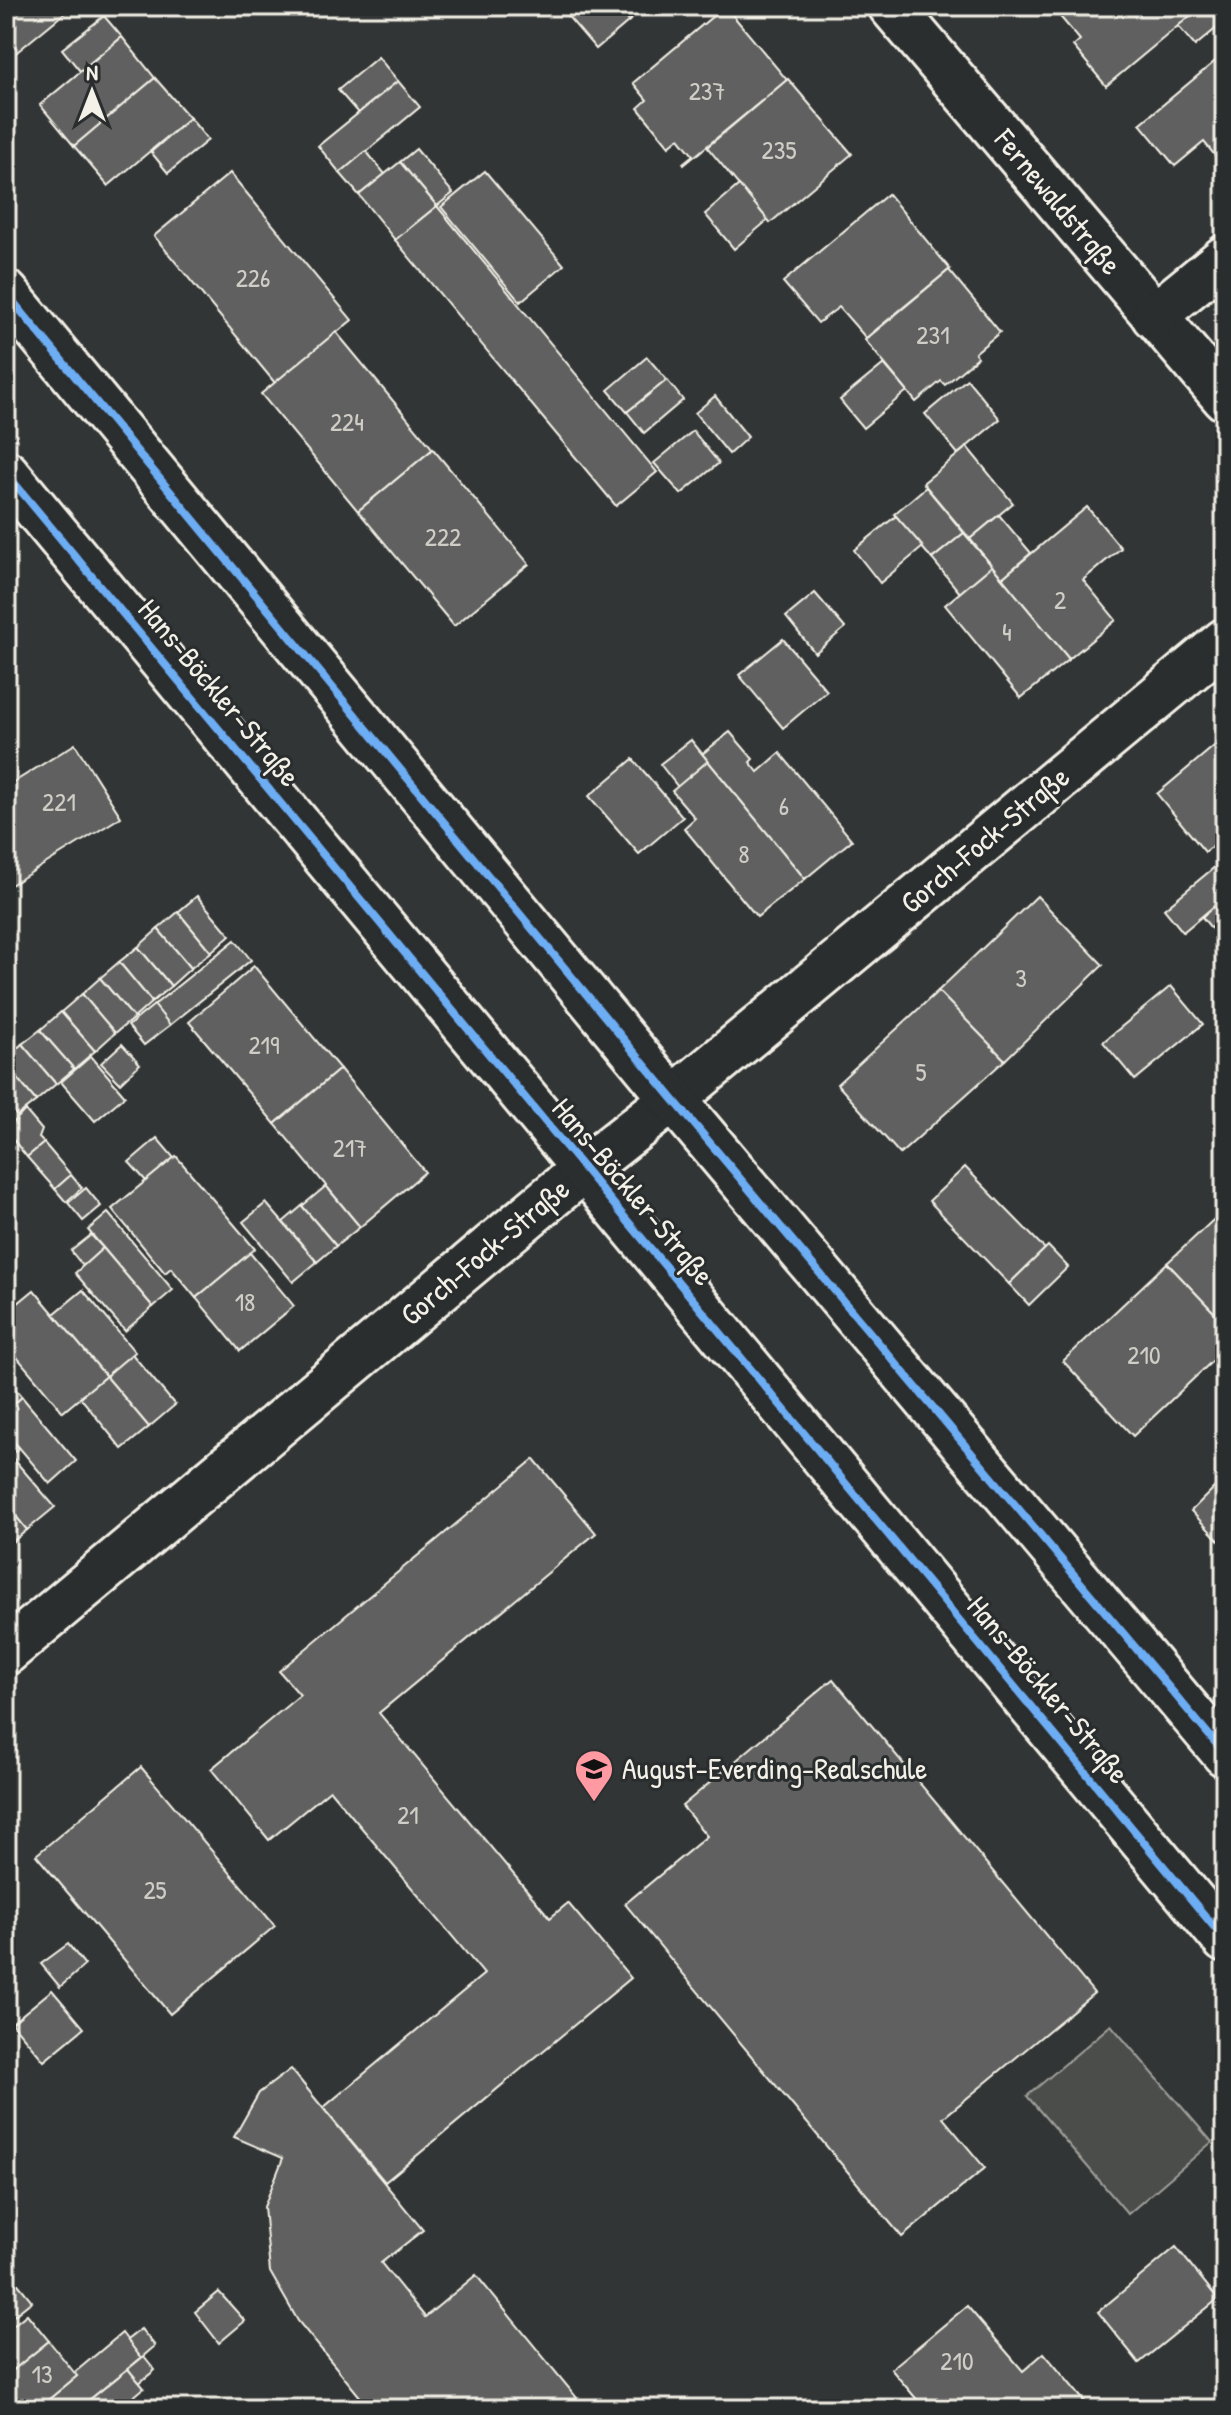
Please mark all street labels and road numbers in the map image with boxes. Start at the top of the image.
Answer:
street label: Fernewaldstraße [985,119,1132,283]
street label: Hans-Böckler-Straße [129,590,310,795]
street label: Gorch-Fock-Straße [891,757,1077,922]
street label: Hans-Böckler-Straße [543,1089,724,1294]
street label: Gorch-Fock-Straße [391,1169,577,1334]
street label: Hans-Böckler-Straße [958,1587,1139,1792]

